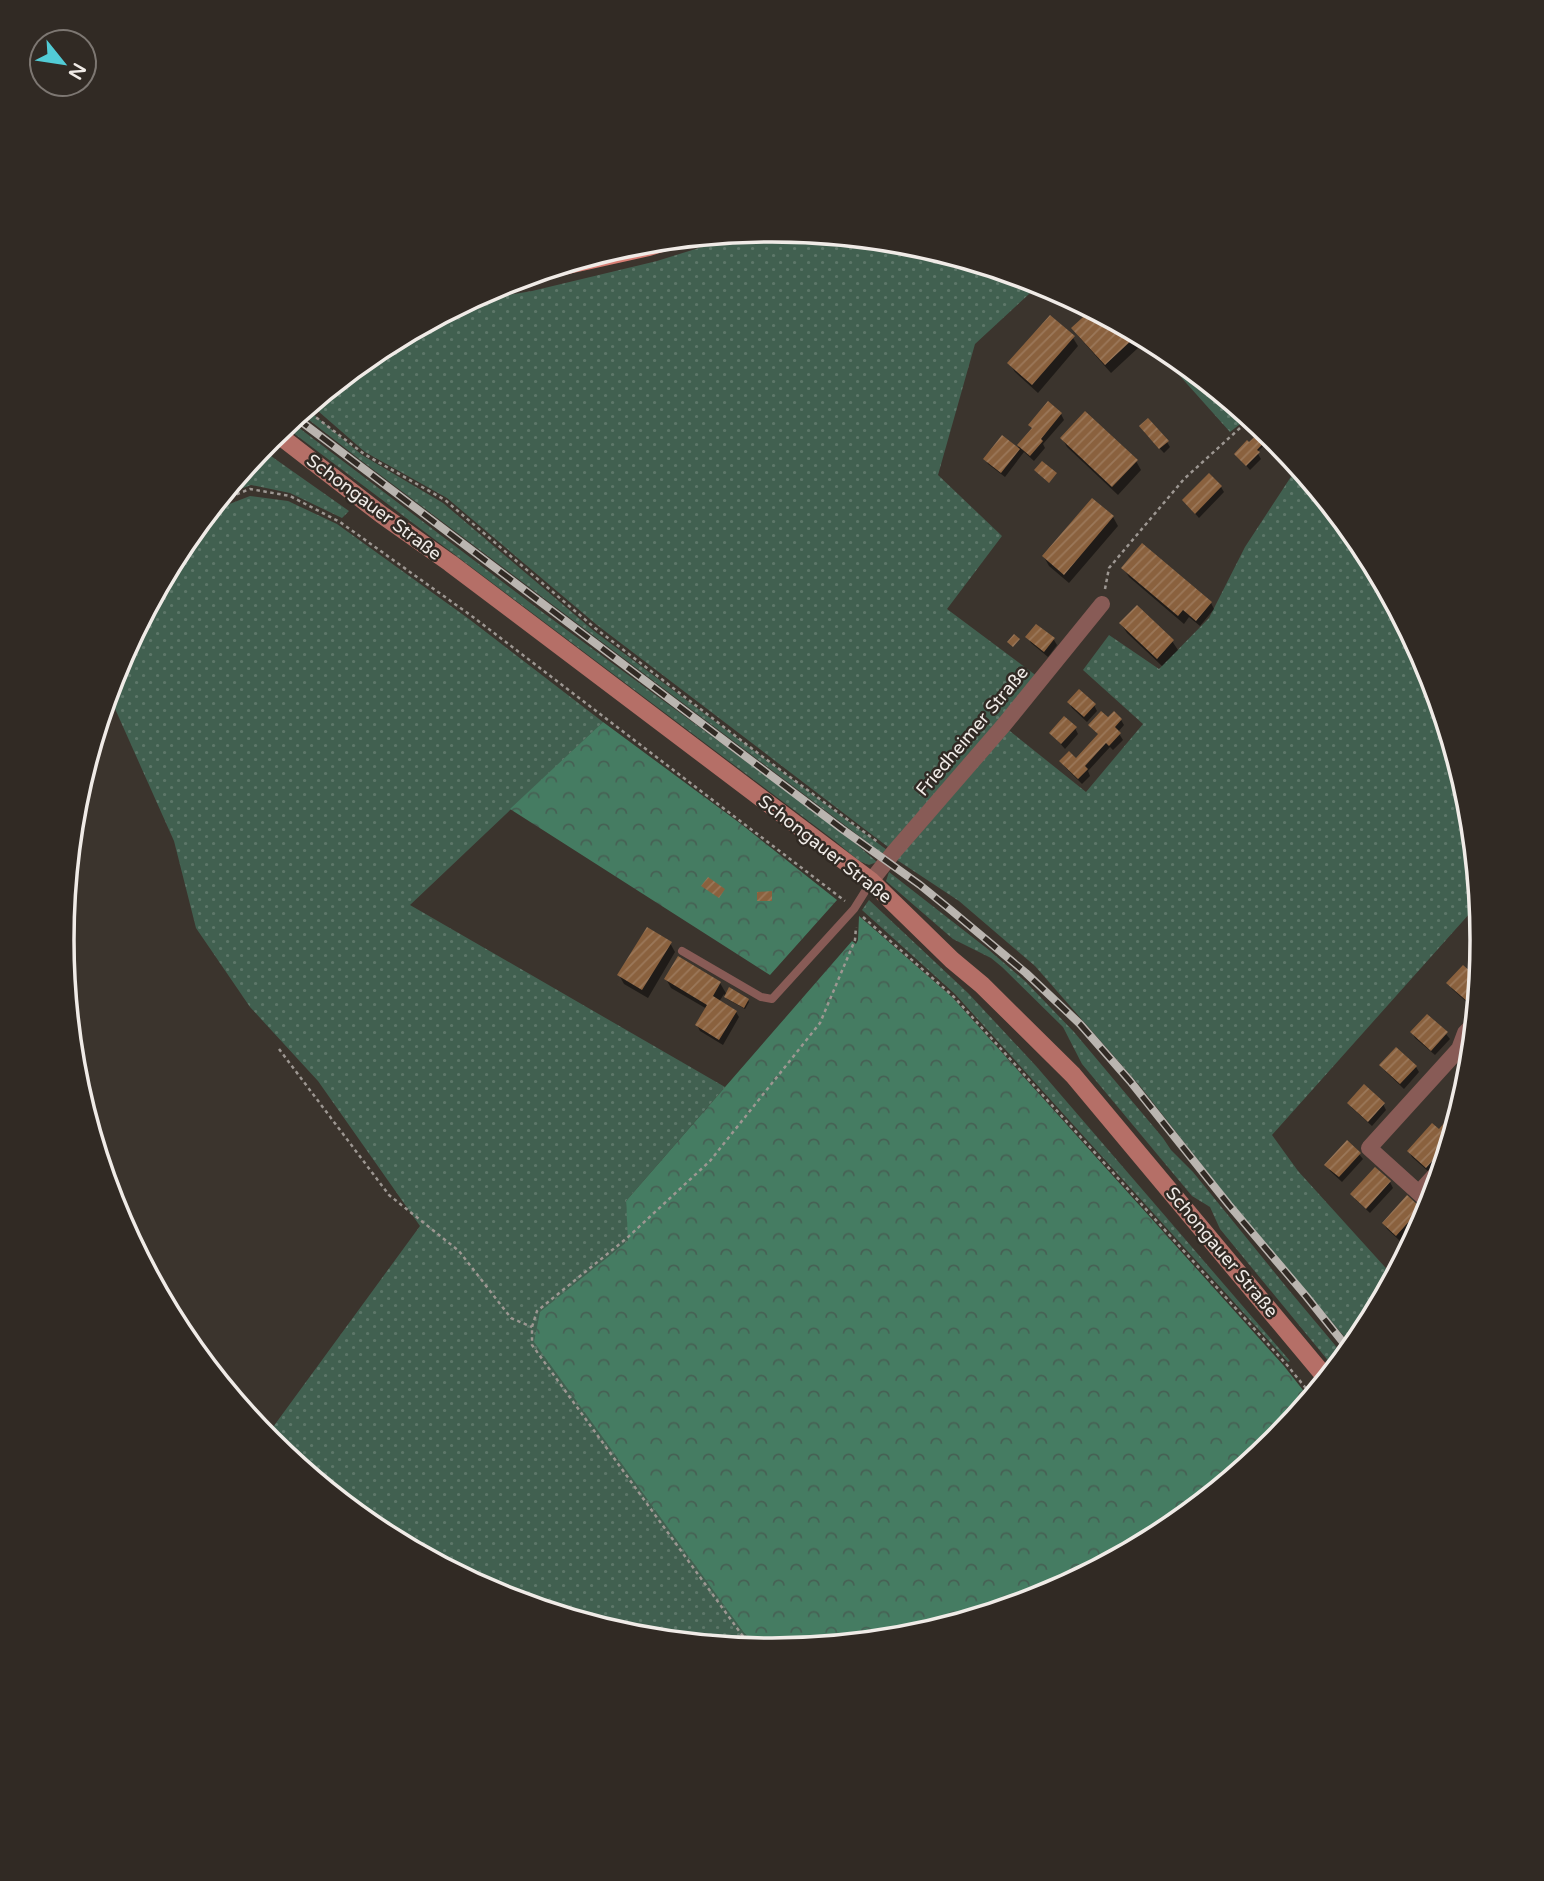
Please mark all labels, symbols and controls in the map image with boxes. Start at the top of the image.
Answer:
north arrow [28,28,98,98]
text: N [64,59,90,83]
street label: Schongauer Straße [302,449,446,565]
street label: Friedheimer Straße [911,661,1033,801]
street label: Schongauer Straße [754,790,896,908]
street label: Schongauer Straße [1161,1182,1283,1322]

